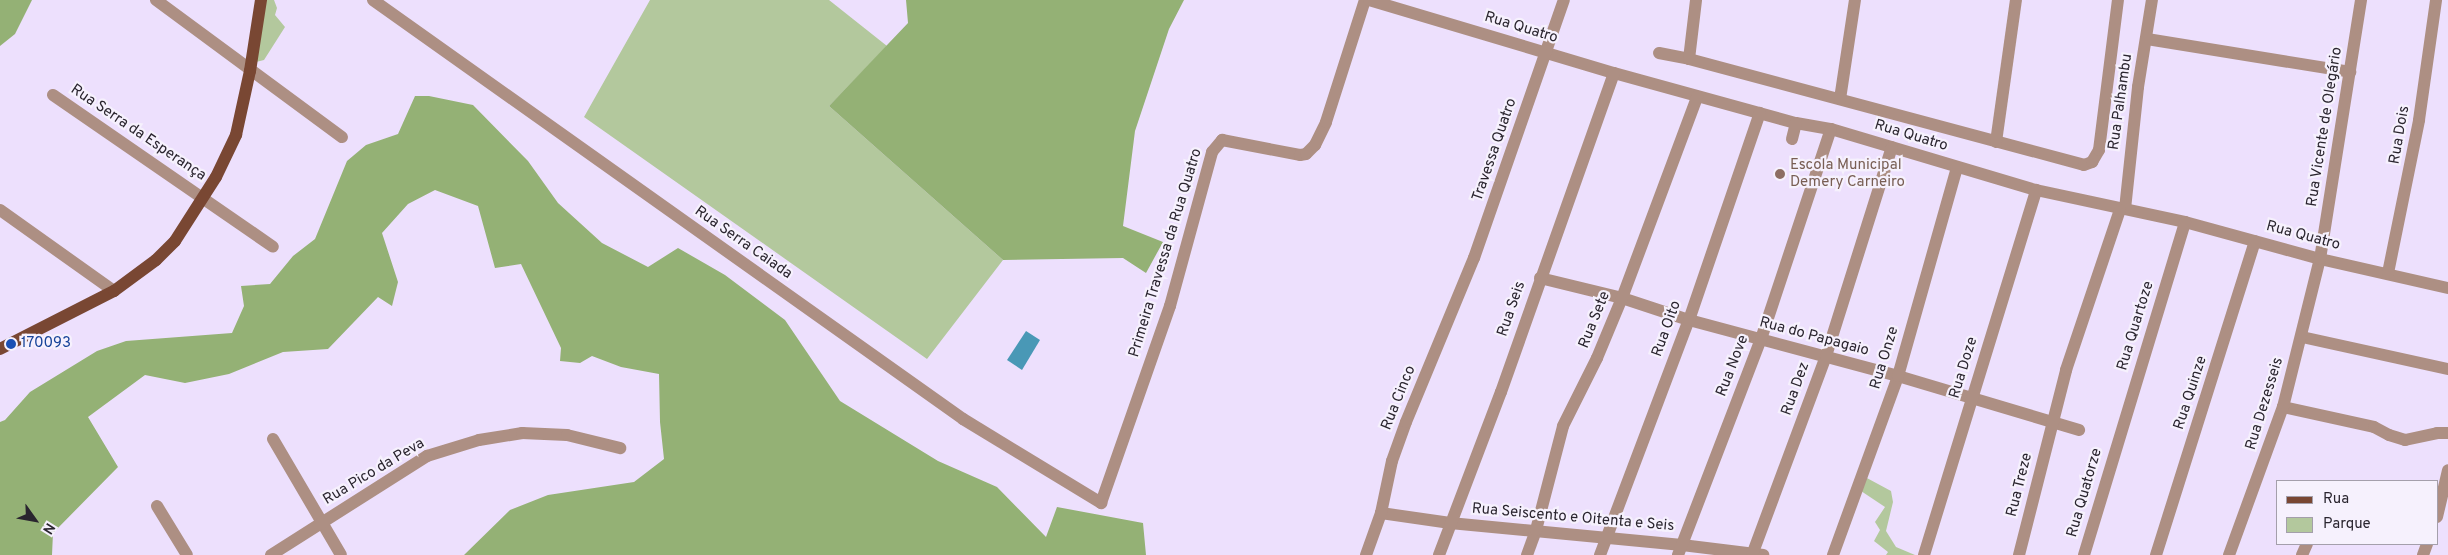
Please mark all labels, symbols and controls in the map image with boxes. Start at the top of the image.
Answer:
street label: Rua Quatro [1482,8,1560,48]
street label: Rua Vicente de Olegário [2303,46,2347,208]
street label: Rua Palhambu [2105,53,2137,151]
street label: Rua Serra da Esperança [67,81,209,185]
street label: Travessa Quatro [1469,96,1521,204]
street label: Rua Dois [2386,104,2414,166]
street label: Rua Quatro [1872,116,1950,156]
street label: Primeira Travessa da Rua Quatro [1126,146,1206,360]
place label: Escola Municipal Demery Carneiro [1790,156,1905,191]
marker: Escola Municipal Demery Carneiro [1774,168,1786,180]
street label: Rua Serra Caiada [691,203,795,283]
street label: Rua Quatro [2264,218,2342,254]
street label: Rua Seis [1494,279,1530,339]
street label: Rua Quartoze [2114,279,2158,373]
street label: Rua Sete [1575,289,1615,351]
street label: Rua Oito [1649,298,1685,360]
street label: Rua do Papagaio [1757,314,1871,360]
street label: Rua Onze [1867,324,1903,392]
street label: Rua Nove [1713,333,1753,399]
place label: 170093 [21,335,71,353]
street label: Rua Doze [1946,335,1982,401]
marker: 170093 [5,338,17,350]
street label: Rua Quinze [2171,354,2211,432]
street label: Rua Dezesseis [2242,356,2288,452]
street label: Rua Dez [1778,360,1814,418]
street label: Rua Cinco [1378,363,1420,433]
street label: Rua Pico da Peva [320,435,428,509]
street label: Rua Quatorze [2064,446,2106,540]
street label: Rua Treze [2003,451,2037,519]
legend [2276,480,2438,545]
text: Rua [2323,490,2349,509]
north arrow [10,495,60,545]
street label: Rua Seiscento e Oitenta e Seis [1471,500,1675,536]
text: Parque [2323,515,2371,534]
text: N [38,519,58,537]

